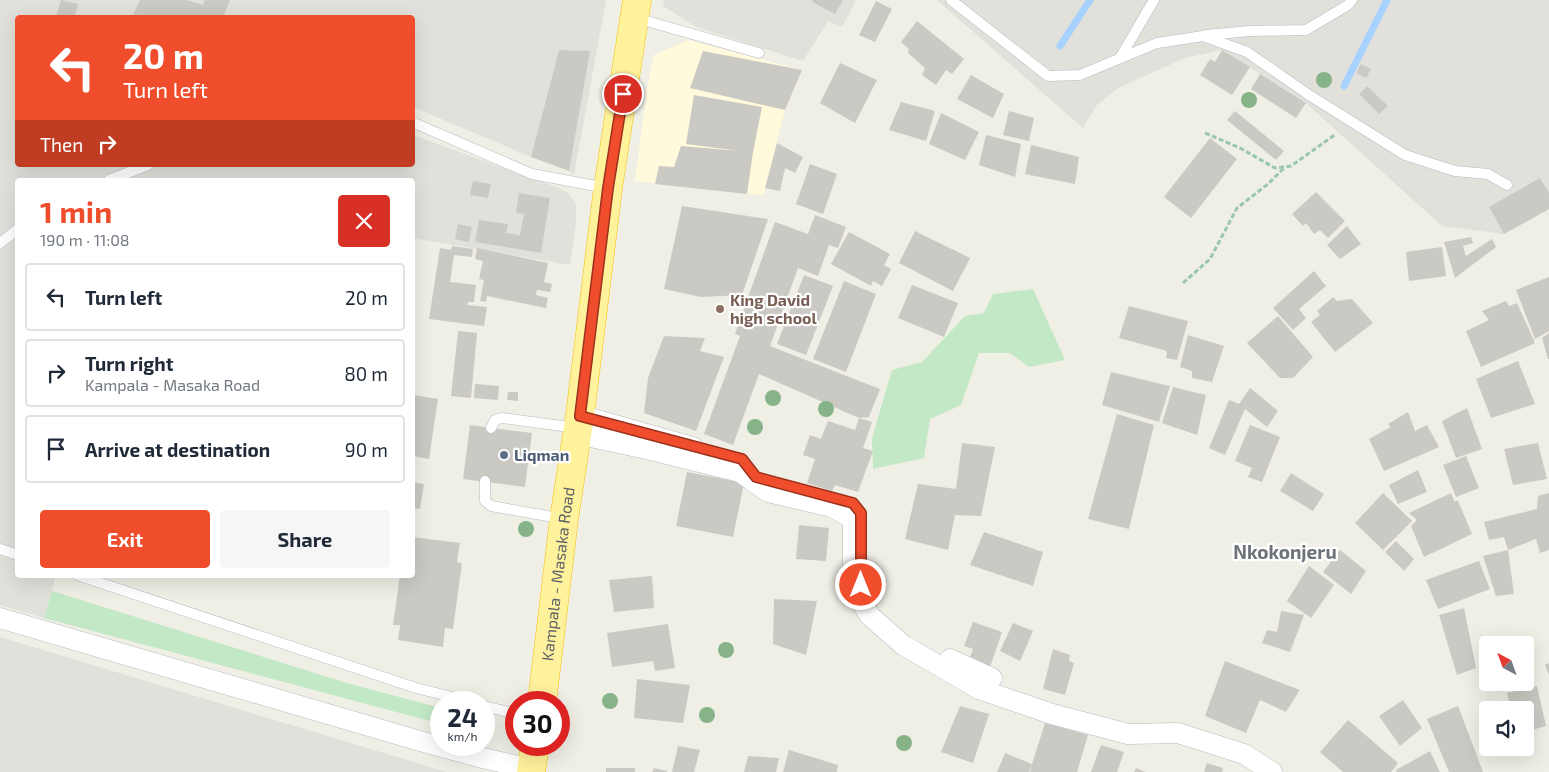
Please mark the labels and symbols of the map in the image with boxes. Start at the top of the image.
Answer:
pin [602,73,644,115]
place label: King David high school [730,290,818,327]
marker: King David high school [714,303,726,315]
place label: Liqman [514,445,569,464]
marker: Liqman [498,449,510,461]
street label: Kampala - Masaka Road [537,485,578,662]
district label: Nkokonjeru [1233,540,1337,563]
position arrow [834,558,886,610]
north arrow [1479,636,1534,691]
speed limit sign: 30 [505,691,570,756]

